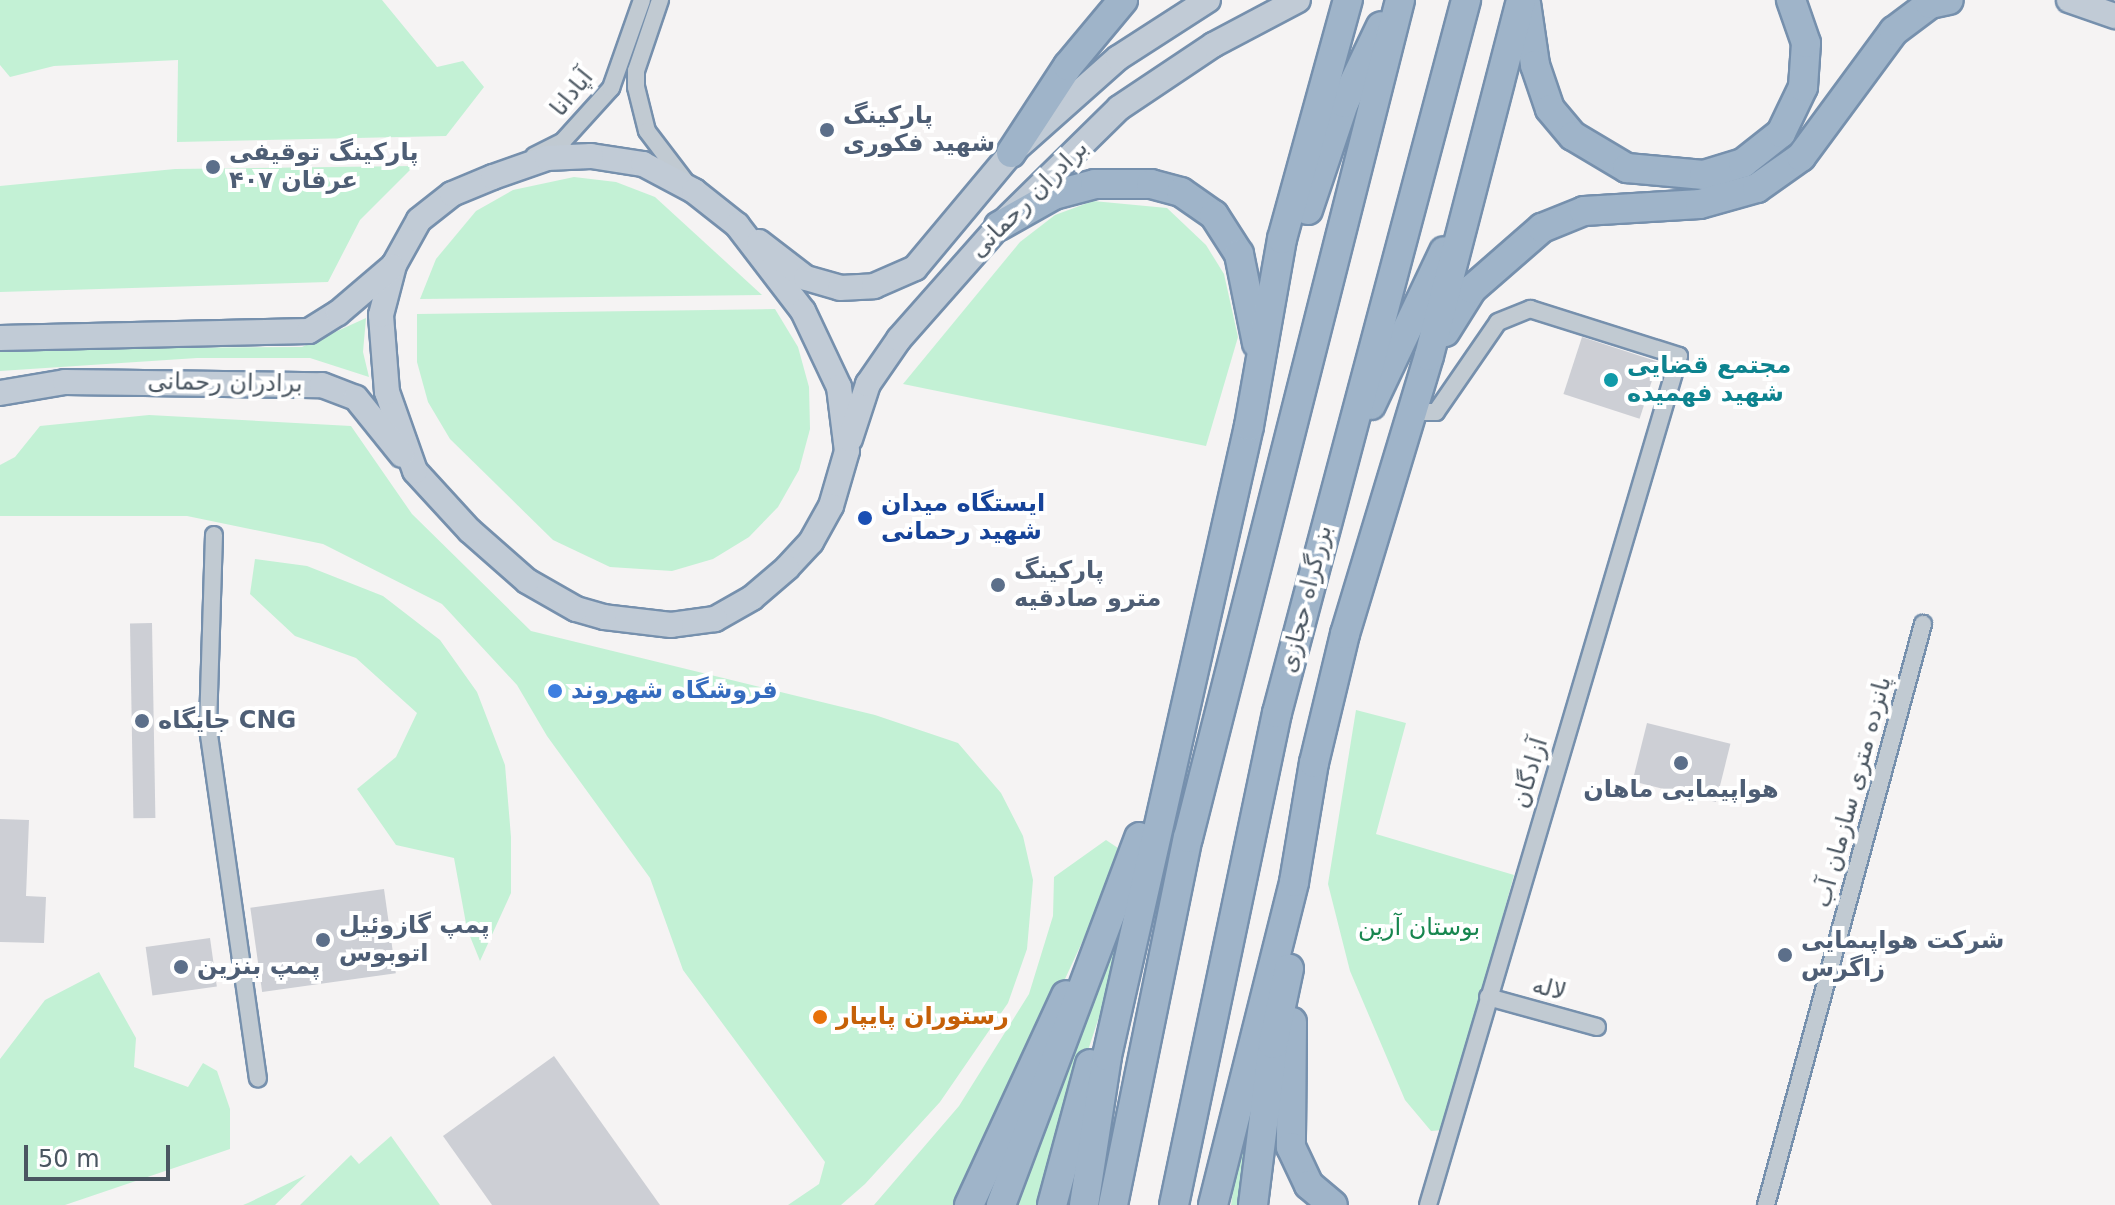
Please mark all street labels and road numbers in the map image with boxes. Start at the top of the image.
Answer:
street label: آپادانا [544,64,600,122]
street label: برادران رحمانی [964,134,1094,264]
street label: برادران رحمانی [147,367,303,399]
street label: بزرگراه حجازی [1274,522,1338,676]
street label: پانزده متری سازمان آب [1808,673,1898,911]
street label: آزادگان [1506,734,1554,812]
street label: لاله [1529,971,1569,1007]

